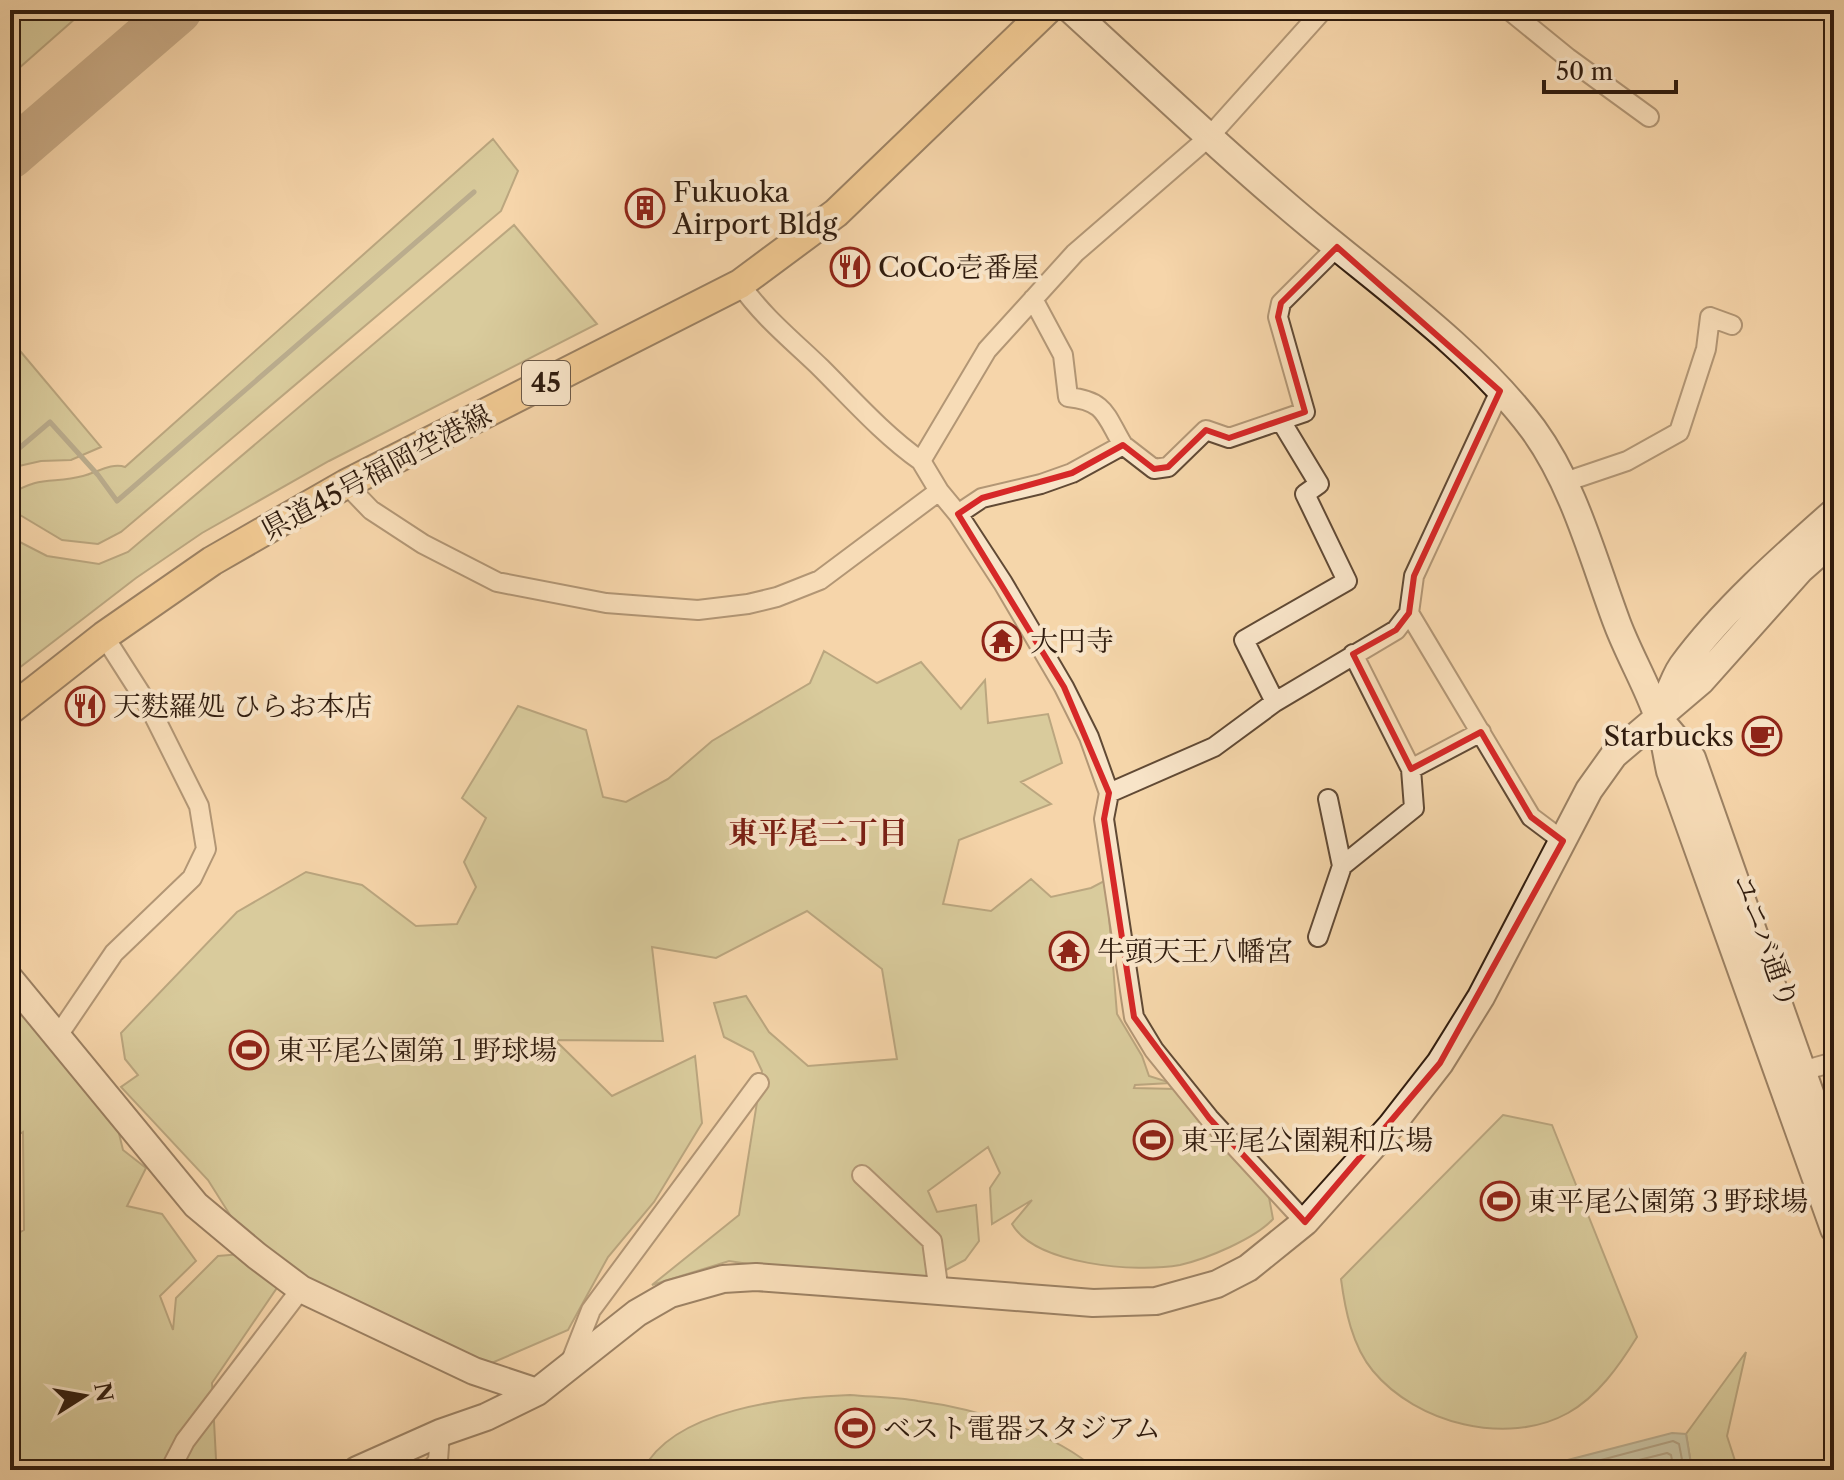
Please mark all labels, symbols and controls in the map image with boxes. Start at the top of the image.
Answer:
scale bar [1544,44,1676,94]
text: 50 m [1556,57,1613,86]
place label: Fukuoka Airport Bldg [672,175,837,241]
building icon: Fukuoka Airport Bldg [624,187,666,229]
restaurant icon: CoCo壱番屋 [829,246,871,288]
place label: CoCo壱番屋 [878,250,1040,284]
road number: 45 [522,361,570,405]
street label: 県道45号福岡空港線 [255,397,497,547]
temple icon: 大円寺 [981,620,1023,662]
place label: 大円寺 [1030,624,1114,658]
restaurant icon: 天麩羅処 ひらお本店 [64,685,106,727]
place label: 天麩羅処 ひらお本店 [113,689,372,723]
cafe icon: Starbucks [1741,715,1783,757]
place label: Starbucks [1604,719,1734,753]
district label: 東平尾二丁目 [728,814,908,851]
street label: ユニバ通り [1726,869,1806,1013]
temple icon: 牛頭天王八幡宮 [1048,930,1090,972]
place label: 牛頭天王八幡宮 [1097,934,1293,968]
sports icon: 東平尾公園第１野球場 [228,1029,270,1071]
place label: 東平尾公園第１野球場 [277,1033,557,1067]
sports icon: 東平尾公園親和広場 [1132,1119,1174,1161]
place label: 東平尾公園親和広場 [1181,1123,1433,1157]
sports icon: 東平尾公園第３野球場 [1479,1180,1521,1222]
place label: 東平尾公園第３野球場 [1528,1184,1808,1218]
north arrow [44,1356,124,1436]
text: N [88,1380,118,1404]
sports icon: ベスト電器スタジアム [834,1407,876,1449]
place label: ベスト電器スタジアム [883,1411,1161,1445]

